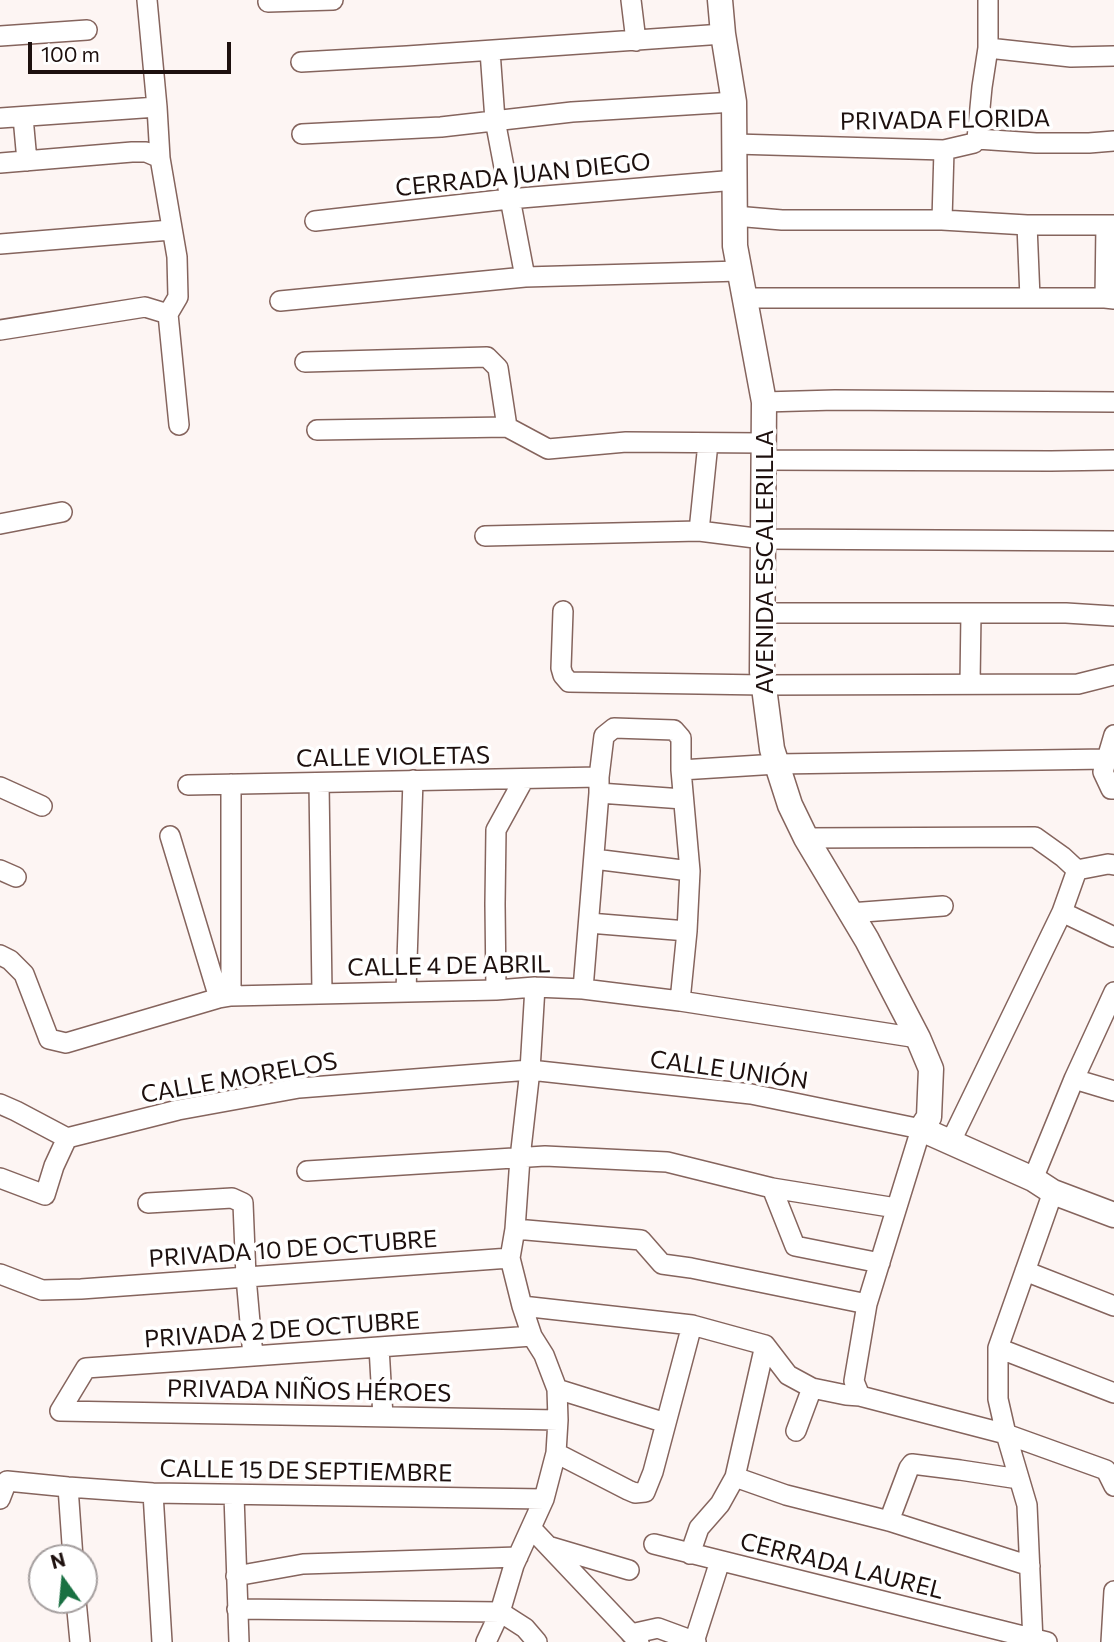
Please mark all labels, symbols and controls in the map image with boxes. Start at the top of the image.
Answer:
scale bar [32,28,234,72]
text: 100 m [41,41,100,66]
street label: PRIVADA FLORIDA [840,104,1050,136]
street label: CERRADA JUAN DIEGO [394,147,652,203]
street label: AVENIDA ESCALERILLA [751,430,779,694]
street label: CALLE VIOLETAS [296,741,490,773]
street label: CALLE 4 DE ABRIL [347,950,551,982]
street label: CALLE UNIÓN [648,1045,810,1095]
street label: CALLE MORELOS [139,1047,339,1109]
street label: PRIVADA 10 DE OCTUBRE [148,1225,438,1273]
street label: PRIVADA 2 DE OCTUBRE [143,1306,421,1354]
street label: PRIVADA NIÑOS HÉROES [167,1374,451,1408]
street label: CALLE 15 DE SEPTIEMBRE [159,1454,453,1488]
street label: CERRADA LAUREL [737,1527,947,1605]
north arrow [28,1544,98,1614]
text: N [48,1547,68,1573]

